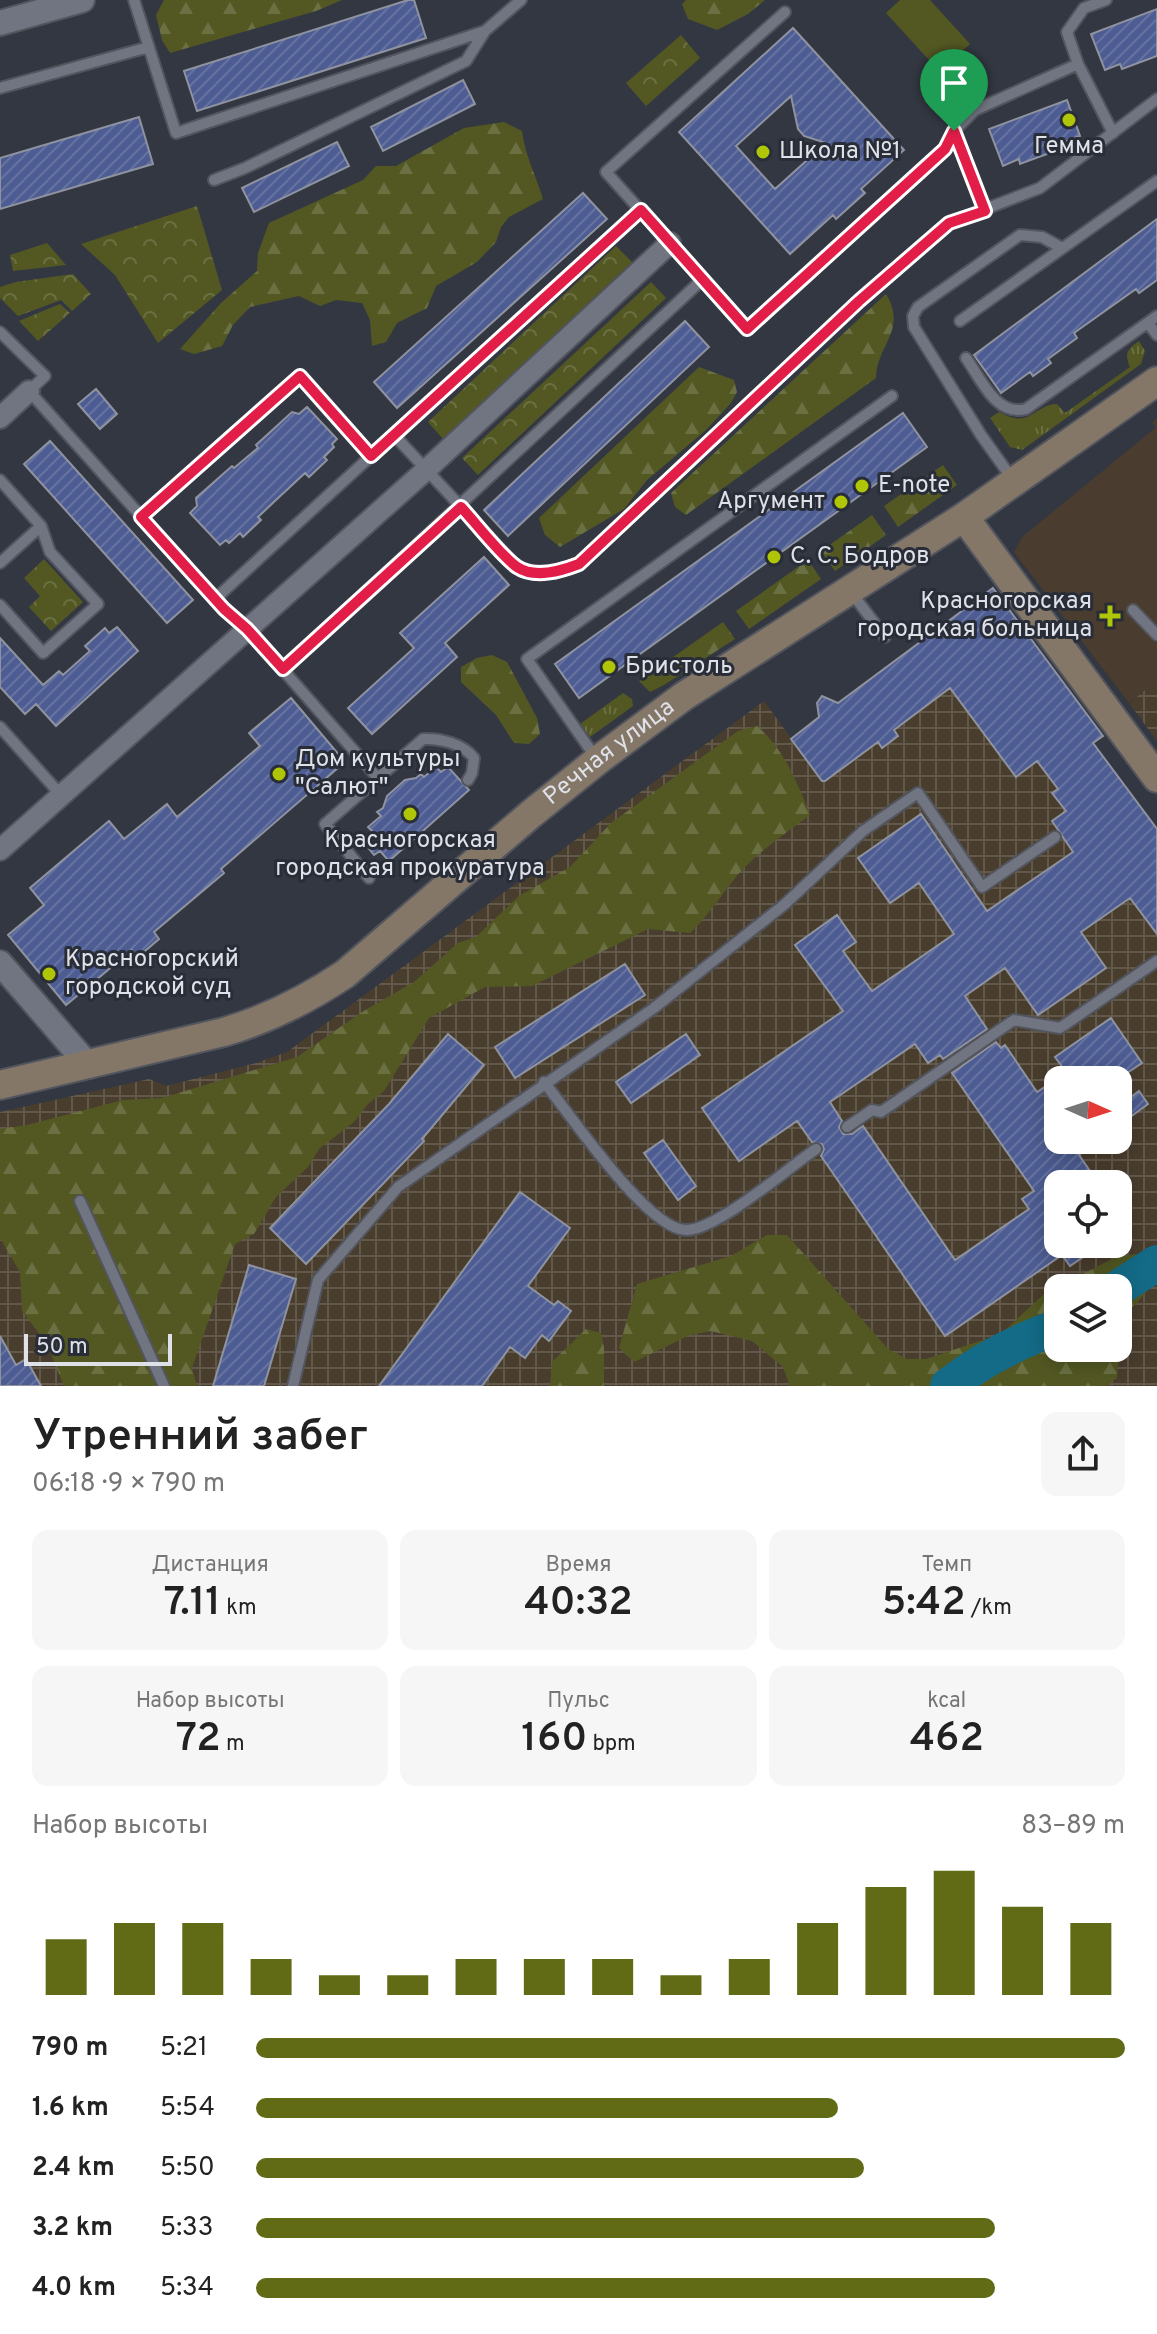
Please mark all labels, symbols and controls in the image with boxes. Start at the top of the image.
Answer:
pin [920,49,988,131]
icon: arrive [932,61,976,105]
marker: Гемма [1060,111,1078,129]
place label: Гемма [1034,132,1104,162]
place label: Школа №1 [779,137,901,167]
marker: Школа №1 [754,143,772,161]
place label: E-note [878,471,950,501]
marker: E-note [853,477,871,495]
place label: Аргумент [717,487,825,517]
marker: Аргумент [832,493,850,511]
place label: С. С. Бодров [790,542,930,572]
marker: С. С. Бодров [765,548,783,566]
place label: Красногорская городская больница [857,587,1092,645]
marker: Красногорская городская больница [1099,605,1121,627]
place label: Бристоль [625,652,733,682]
marker: Бристоль [600,658,618,676]
street label: Речная улица [538,693,681,813]
place label: Дом культуры "Салют" [295,745,460,803]
marker: Дом культуры "Салют" [270,765,288,783]
marker: Красногорская городская прокуратура [401,805,419,823]
place label: Красногорская городская прокуратура [275,826,545,884]
place label: Красногорский городской суд [65,945,239,1003]
marker: Красногорский городской суд [40,965,58,983]
north arrow [1044,1066,1132,1154]
map controls [1044,1066,1132,1362]
button: locate [1044,1170,1132,1258]
button: layers [1044,1274,1132,1362]
scale bar [24,1330,172,1366]
text: 50 m [36,1334,88,1361]
text: Утренний забег [32,1410,368,1466]
button: share [1041,1412,1125,1496]
text: 06:18 · 9 × 790 m [32,1468,225,1501]
text: Дистанция [152,1552,269,1579]
text: Время [545,1552,612,1579]
text: Темп [922,1552,972,1579]
text: 7.11 [164,1579,221,1629]
text: 40:32 [524,1579,633,1629]
text: 5:42 [882,1579,966,1629]
text: km [221,1595,257,1622]
text: /km [966,1595,1012,1622]
text: Набор высоты [136,1688,285,1715]
text: Пульс [547,1688,610,1715]
text: kcal [927,1688,966,1715]
text: 72 [176,1715,221,1765]
text: 160 [521,1715,587,1765]
text: 462 [910,1715,984,1765]
text: m [221,1731,245,1758]
text: bpm [587,1731,636,1758]
text: Набор высоты [32,1810,208,1843]
text: 83–89 m [1021,1810,1125,1843]
text: 790 m [32,2032,108,2065]
text: 5:21 [160,2032,208,2065]
text: 1.6 km [32,2092,109,2125]
text: 5:54 [160,2092,215,2125]
text: 2.4 km [32,2152,115,2185]
text: 5:50 [160,2152,215,2185]
text: 3.2 km [32,2212,113,2245]
text: 5:33 [160,2212,213,2245]
text: 4.0 km [32,2272,116,2305]
text: 5:34 [160,2272,214,2305]

